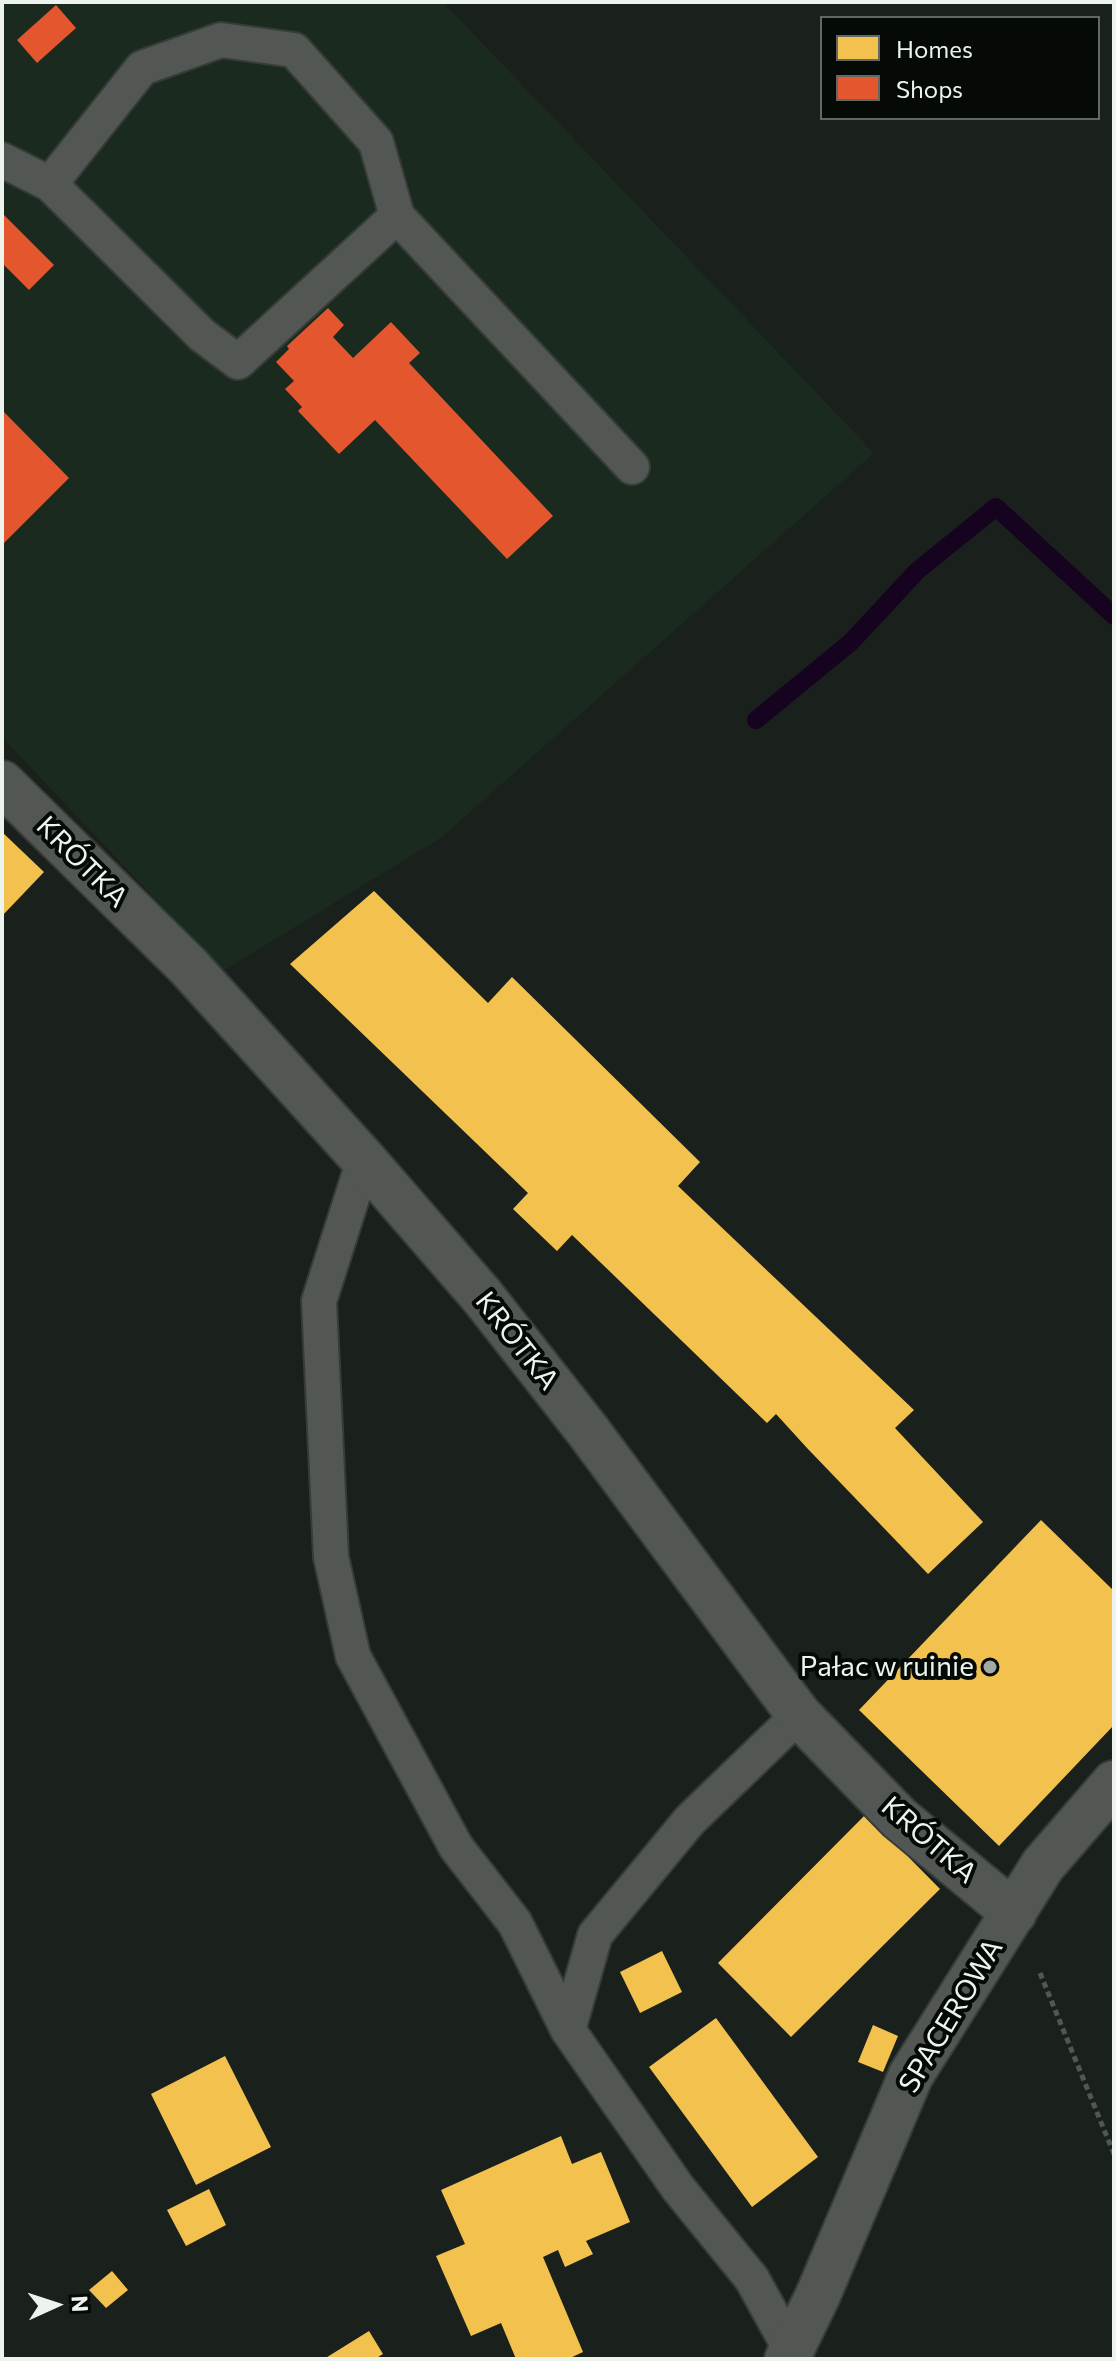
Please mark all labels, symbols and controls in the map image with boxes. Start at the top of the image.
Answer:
legend [820,16,1100,120]
text: Homes [896,34,973,63]
text: Shops [896,74,963,103]
street label: KRÓTKA [29,809,135,915]
street label: KRÓTKA [468,1285,566,1397]
place label: Pałac w ruinie [800,1650,974,1684]
marker: Pałac w ruinie [981,1658,999,1676]
street label: KRÓTKA [875,1790,983,1890]
street label: SPACEROWA [892,1933,1010,2099]
north arrow [16,2265,96,2345]
text: N [67,2295,94,2313]

